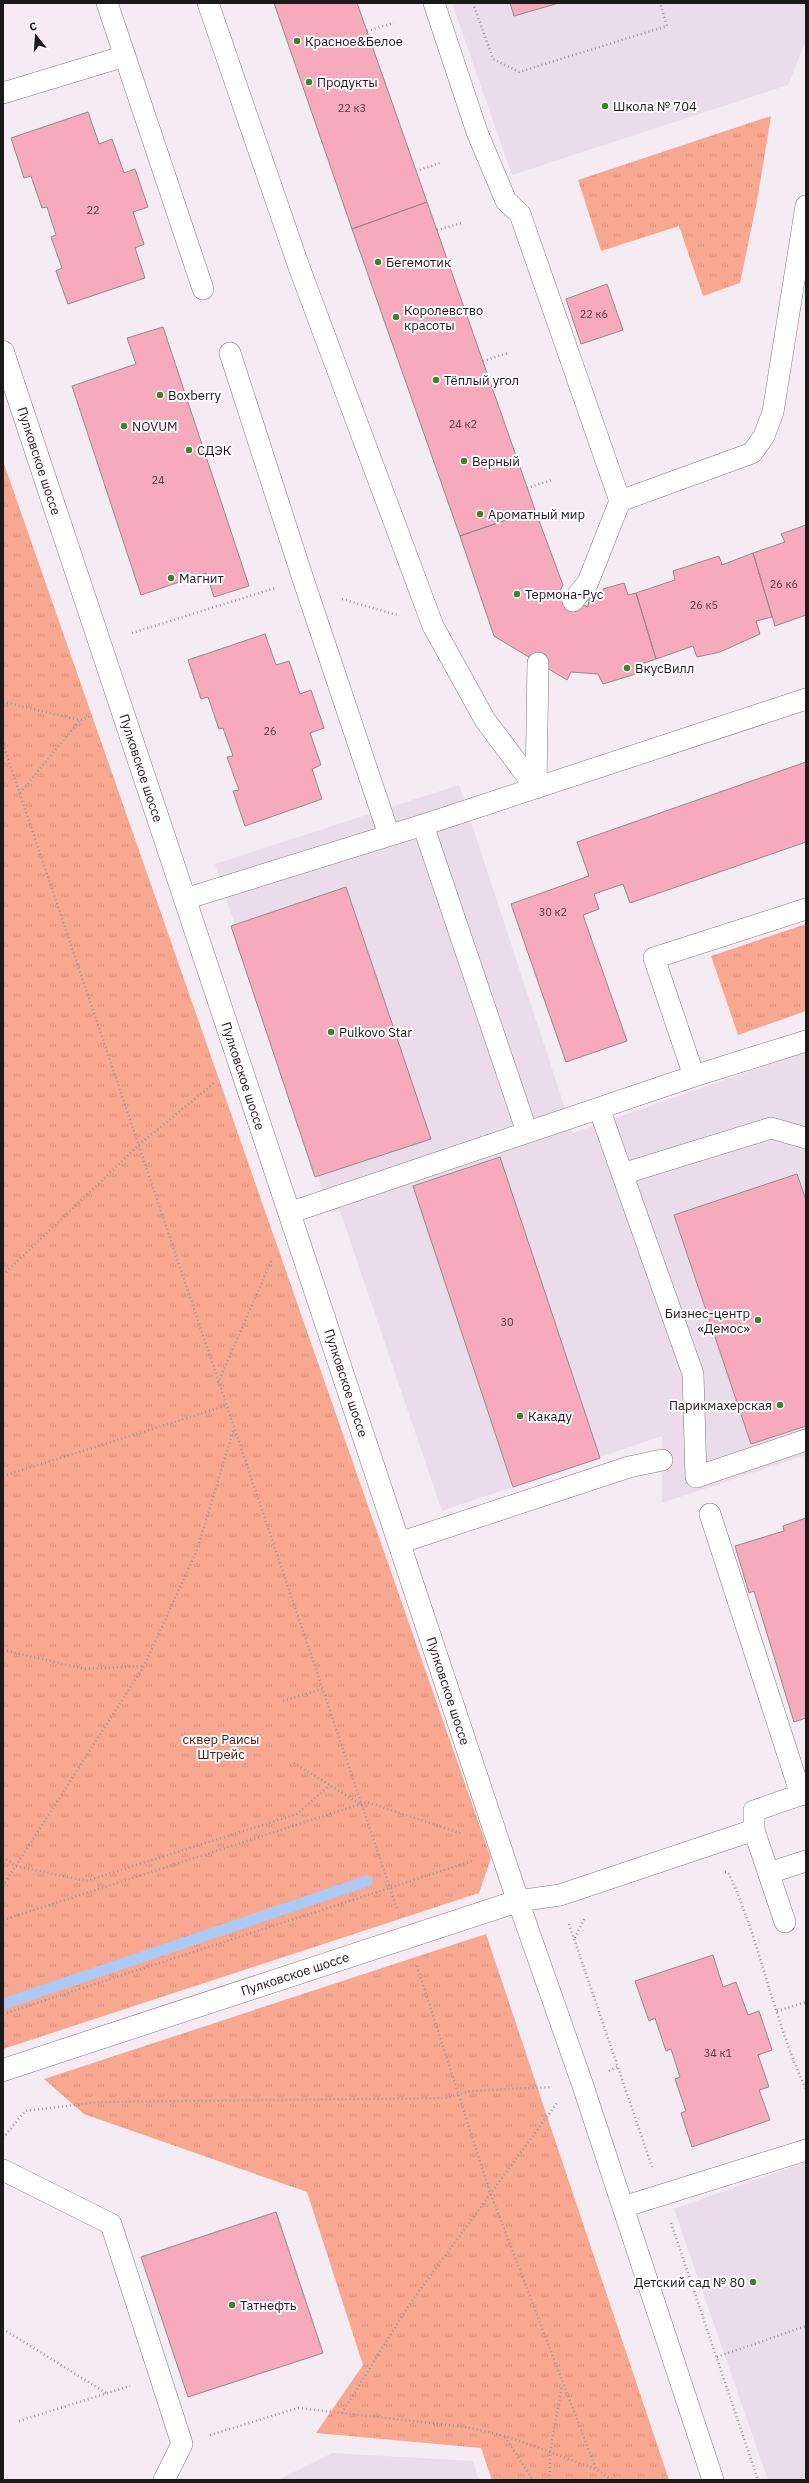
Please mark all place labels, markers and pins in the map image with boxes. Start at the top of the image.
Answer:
place label: Красное&Белое [305,33,403,50]
marker: Красное&Белое [292,36,302,46]
place label: Продукты [317,74,378,91]
marker: Продукты [304,77,314,87]
place label: Школа № 704 [613,98,697,115]
marker: Школа № 704 [600,101,610,111]
place label: Бегемотик [386,254,451,271]
marker: Бегемотик [373,257,383,267]
place label: Королевство красоты [404,302,483,334]
marker: Королевство красоты [391,312,401,322]
place label: Тёплый угол [444,372,519,389]
marker: Тёплый угол [431,375,441,385]
place label: Boxberry [168,387,222,404]
marker: Boxberry [155,390,165,400]
place label: NOVUM [132,418,178,435]
marker: NOVUM [119,421,129,431]
place label: СДЭК [197,442,232,459]
marker: СДЭК [184,445,194,455]
place label: Верный [472,453,520,470]
marker: Верный [459,456,469,466]
place label: Ароматный мир [488,506,585,523]
marker: Ароматный мир [475,509,485,519]
place label: Магнит [179,570,224,587]
marker: Магнит [166,573,176,583]
place label: Термона-Рус [525,586,604,603]
marker: Термона-Рус [512,589,522,599]
place label: ВкусВилл [635,660,694,677]
marker: ВкусВилл [622,663,632,673]
place label: Pulkovo Star [339,1024,412,1041]
marker: Pulkovo Star [326,1027,336,1037]
place label: Бизнес-центр «Демос» [665,1305,750,1337]
marker: Бизнес-центр «Демос» [753,1315,763,1325]
place label: Парикмахерская [669,1397,772,1414]
marker: Парикмахерская [775,1400,785,1410]
place label: Какаду [528,1408,572,1425]
marker: Какаду [515,1411,525,1421]
place label: Детский сад № 80 [634,2274,745,2291]
marker: Детский сад № 80 [748,2277,758,2287]
place label: Татнефть [240,2297,297,2314]
marker: Татнефть [227,2300,237,2310]

